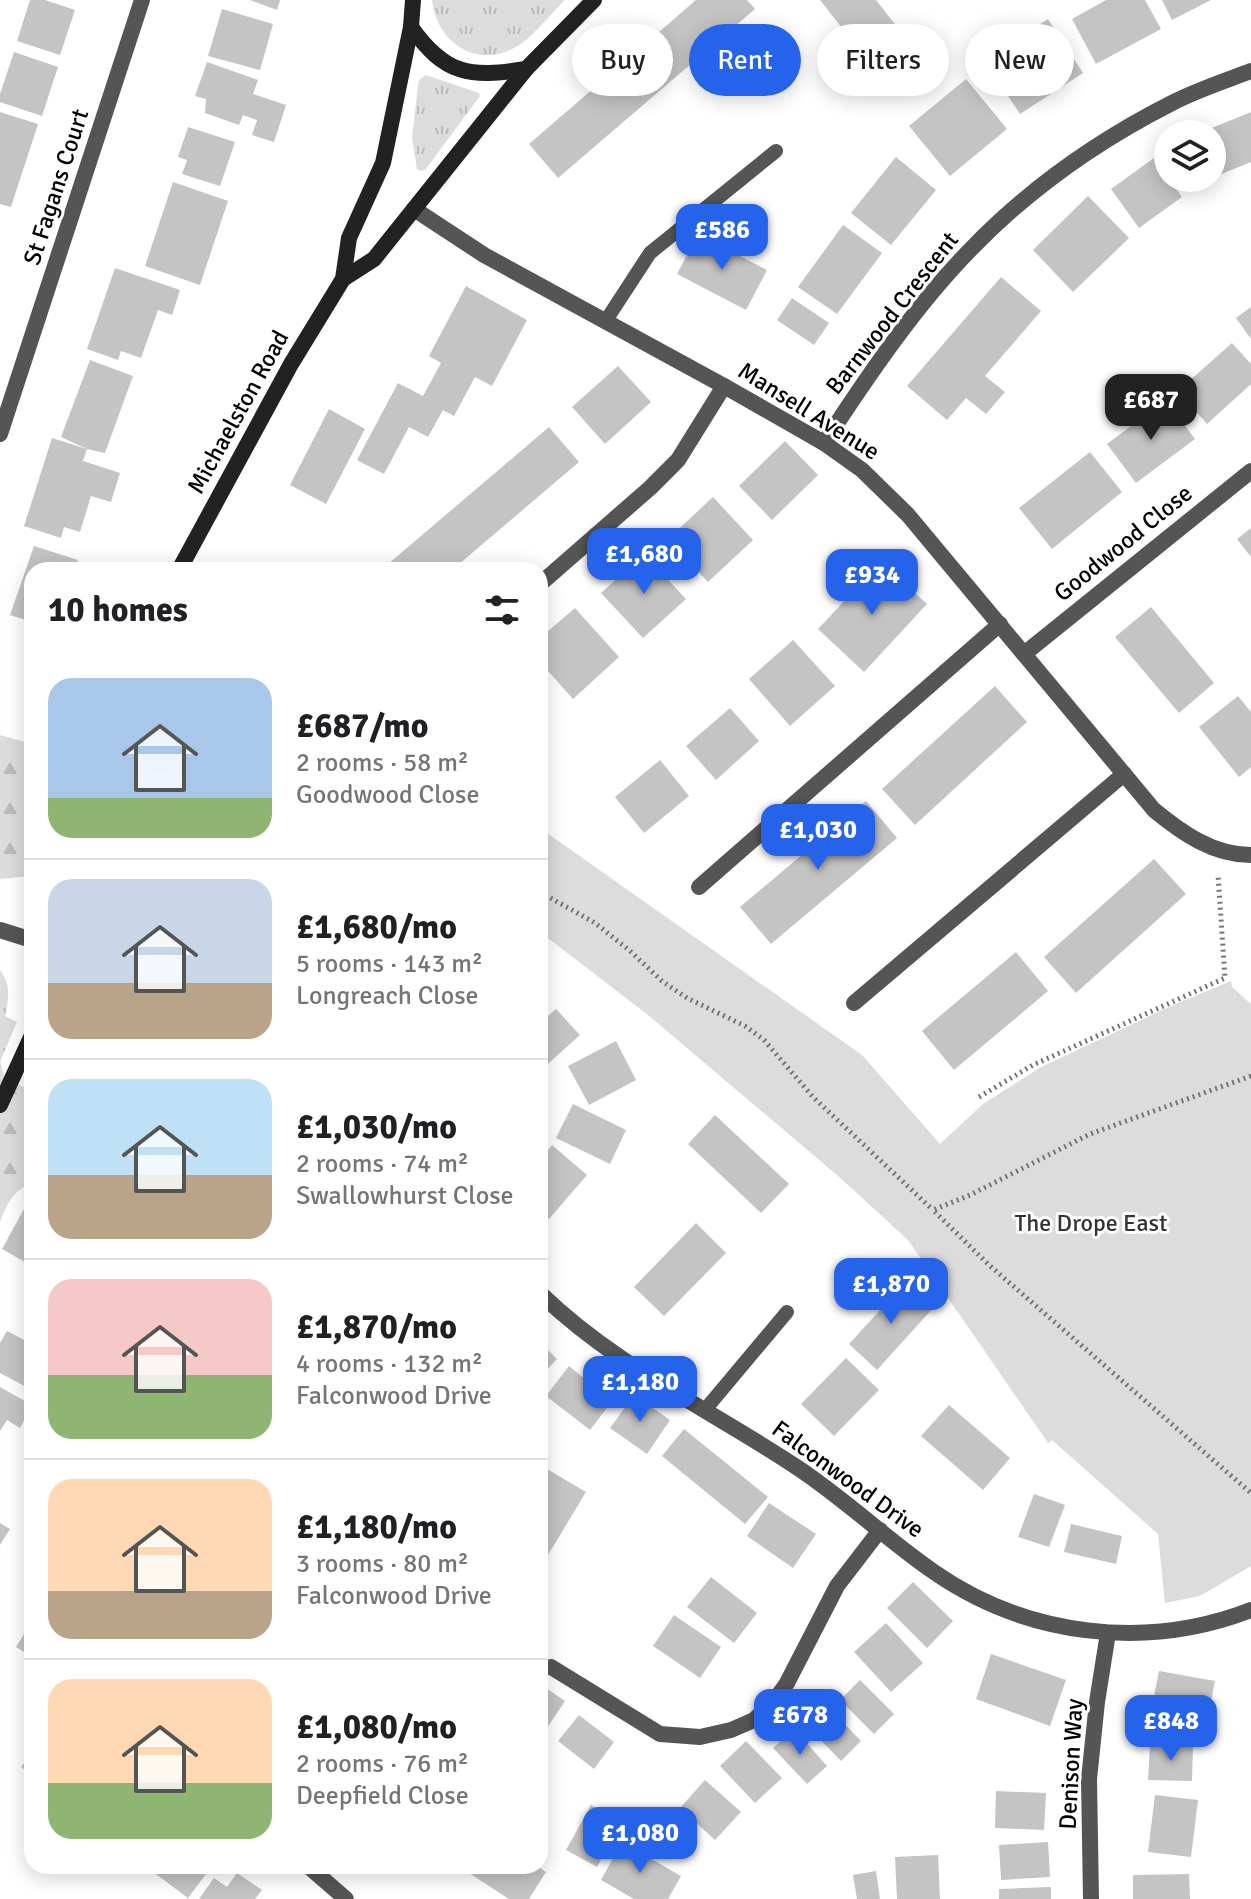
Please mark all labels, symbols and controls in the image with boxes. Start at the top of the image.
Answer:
chip: Buy [572,24,673,96]
chip: Rent [689,24,801,96]
chip: Filters [817,24,949,96]
chip: New [965,24,1074,96]
street label: St Fagans Court [17,105,95,269]
map controls [1154,120,1226,192]
button: layers [1154,120,1226,192]
pin: £586 [675,204,769,272]
text: £586 [694,214,750,246]
street label: Barnwood Crescent [819,226,965,400]
street label: Michaelston Road [181,325,295,499]
street label: Mansell Avenue [733,356,885,466]
pin: £687 [1104,374,1198,442]
text: £687 [1123,384,1179,416]
street label: Goodwood Close [1048,478,1198,608]
pin: £1,680 [579,528,709,596]
text: £1,680 [605,538,683,570]
pin: £934 [825,549,919,617]
text: £934 [844,559,900,591]
icon: filters [480,588,524,632]
text: 10 homes [48,589,188,631]
text: £687/mo [296,705,429,747]
icon: home [112,710,208,806]
text: 2 rooms · 58 m² [296,747,469,779]
text: Goodwood Close [296,779,479,811]
pin: £1,030 [753,804,883,872]
text: £1,030 [779,814,857,846]
text: £1,680/mo [296,906,457,948]
icon: home [112,911,208,1007]
text: 5 rooms · 143 m² [296,948,483,980]
text: Longreach Close [296,980,479,1012]
text: £1,030/mo [296,1106,457,1148]
icon: home [112,1111,208,1207]
text: 2 rooms · 74 m² [296,1148,469,1180]
text: Swallowhurst Close [296,1180,514,1212]
park label: The Drope East [1014,1208,1168,1238]
pin: £1,870 [826,1258,956,1326]
text: £1,870 [852,1268,930,1300]
text: £1,870/mo [296,1306,457,1348]
icon: home [112,1311,208,1407]
text: 4 rooms · 132 m² [296,1348,483,1380]
pin: £1,180 [575,1356,705,1424]
text: £1,180 [601,1366,679,1398]
text: Falconwood Drive [296,1380,492,1412]
street label: Falconwood Drive [766,1414,930,1544]
text: £1,180/mo [296,1506,457,1548]
icon: home [112,1511,208,1607]
text: 3 rooms · 80 m² [296,1548,469,1580]
text: Falconwood Drive [296,1580,492,1612]
pin: £678 [753,1689,847,1757]
pin: £848 [1124,1695,1218,1763]
street label: Denison Way [1053,1698,1089,1830]
text: £678 [772,1699,828,1731]
text: £848 [1143,1705,1199,1737]
text: £1,080/mo [296,1706,457,1748]
icon: home [112,1711,208,1807]
text: 2 rooms · 76 m² [296,1748,469,1780]
text: Deepfield Close [296,1780,469,1812]
pin: £1,080 [575,1807,705,1875]
text: £1,080 [601,1817,679,1849]

